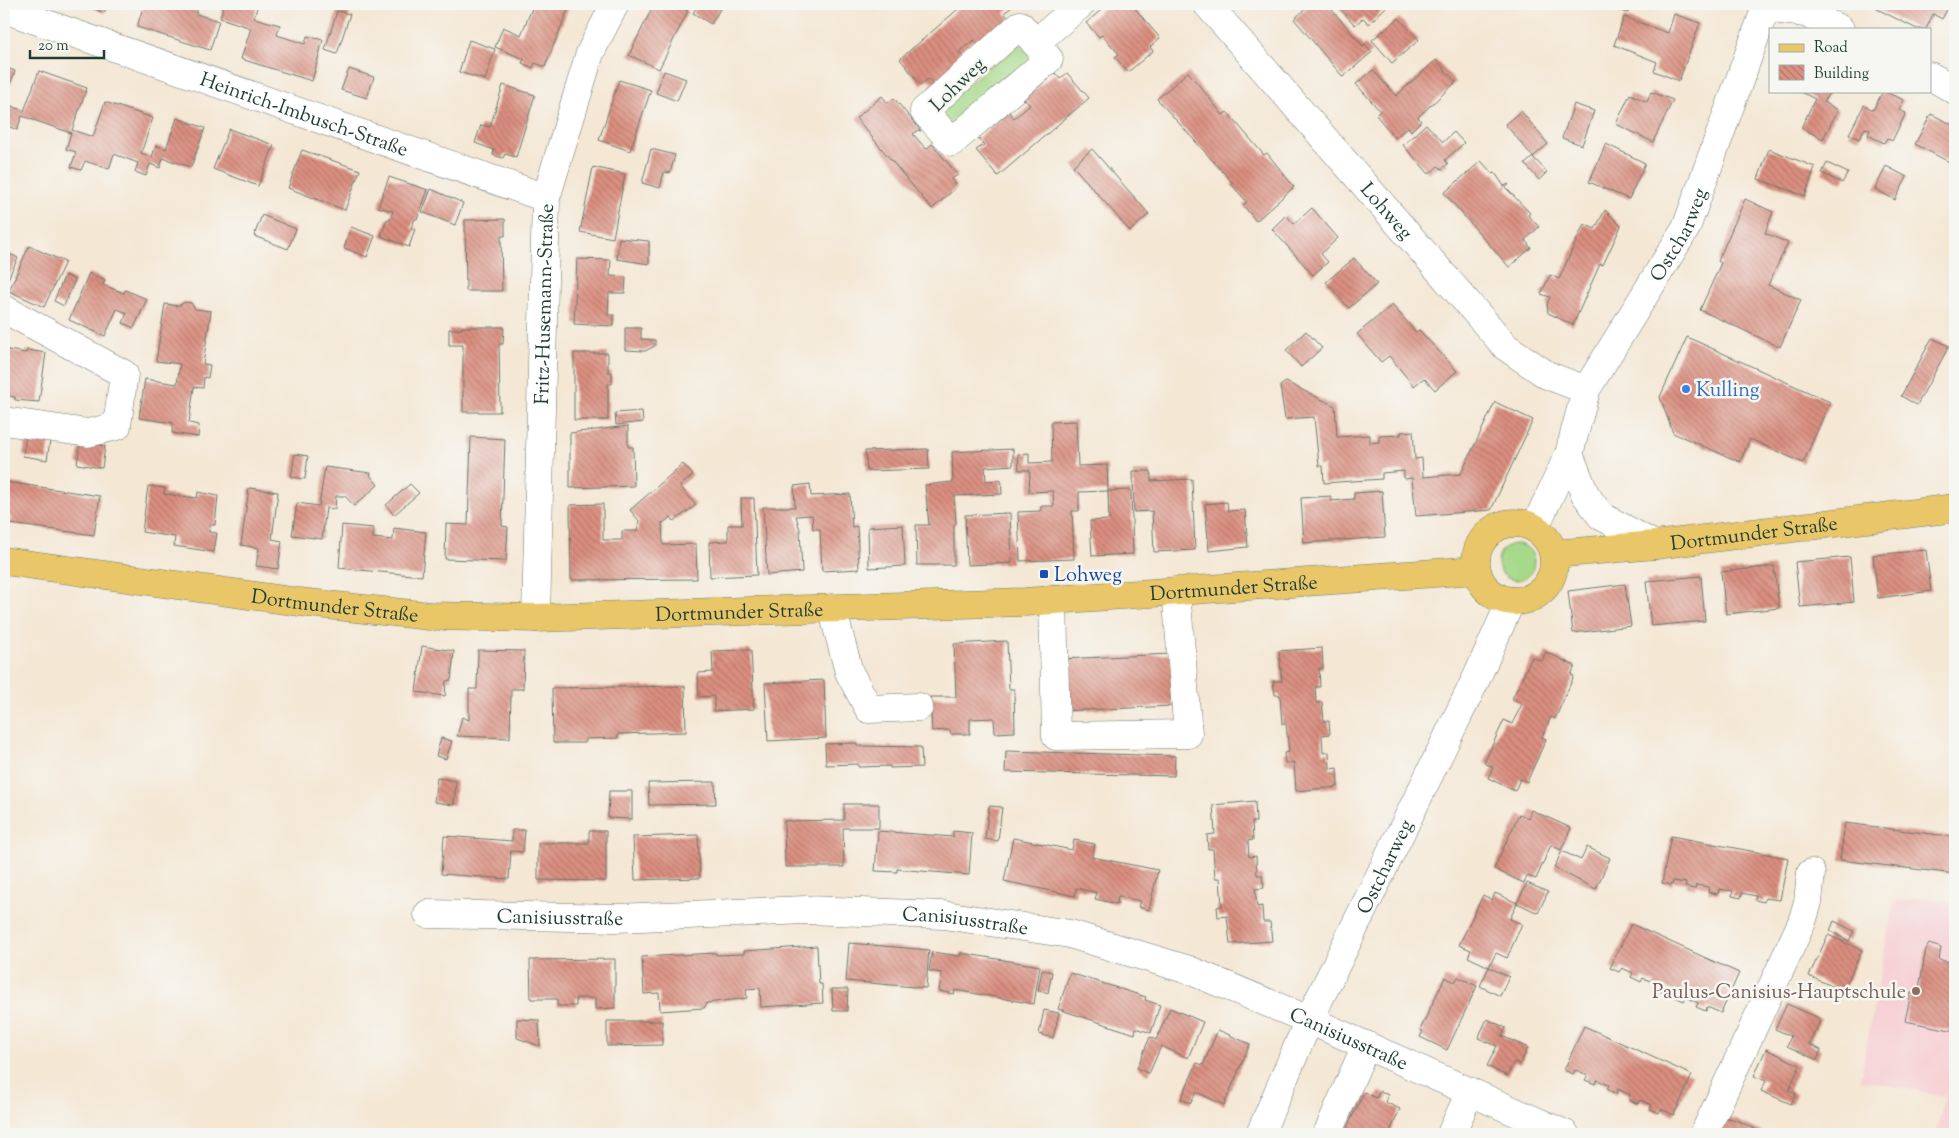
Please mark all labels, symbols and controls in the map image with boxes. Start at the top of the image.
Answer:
scale bar [30,28,104,60]
legend [1769,28,1932,92]
text: 20 m [38,36,69,57]
text: Road [1814,38,1848,59]
street label: Lohweg [924,52,993,120]
text: Building [1814,64,1869,85]
street label: Heinrich-Imbusch-Straße [195,66,412,166]
street label: Lohweg [1352,177,1419,247]
street label: Ostcharweg [1644,184,1716,288]
street label: Fritz-Husemann-Straße [529,203,563,405]
place label: Kulling [1696,377,1760,406]
marker: Kulling [1680,383,1692,395]
street label: Dortmunder Straße [1669,511,1839,560]
place label: Lohweg [1054,562,1122,591]
marker: Lohweg [1038,568,1050,580]
street label: Dortmunder Straße [1149,569,1319,610]
street label: Dortmunder Straße [249,584,420,632]
street label: Dortmunder Straße [655,597,824,631]
street label: Ostcharweg [1351,815,1422,920]
street label: Canisiusstraße [902,901,1030,944]
street label: Canisiusstraße [496,903,624,935]
place label: Paulus-Canisius-Hauptschule [1652,979,1906,1008]
marker: Paulus-Canisius-Hauptschule [1910,985,1922,997]
street label: Canisiusstraße [1285,1001,1412,1079]

